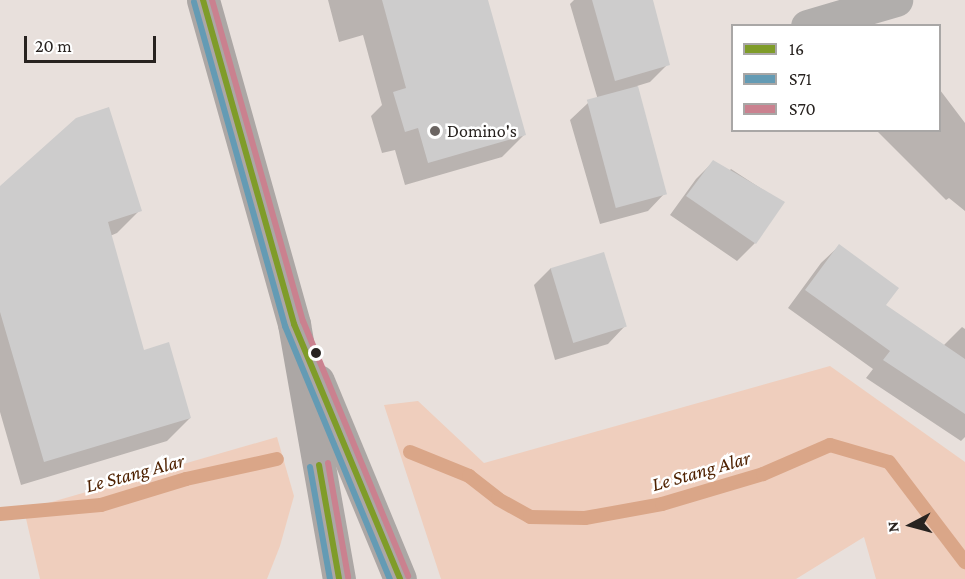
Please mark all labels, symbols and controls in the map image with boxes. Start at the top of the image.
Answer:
scale bar [27,24,159,62]
legend [731,24,941,132]
text: 20 m [35,36,72,56]
text: 16 [789,39,804,59]
text: S71 [789,69,812,89]
text: S70 [789,99,816,119]
place label: Domino's [447,120,517,142]
marker: Domino's [428,124,442,138]
unlabelled marker [310,347,322,359]
water label: Le Stang Alar [649,446,753,496]
water label: Le Stang Alar [83,448,187,498]
north arrow [881,495,941,555]
text: N [884,521,902,533]

